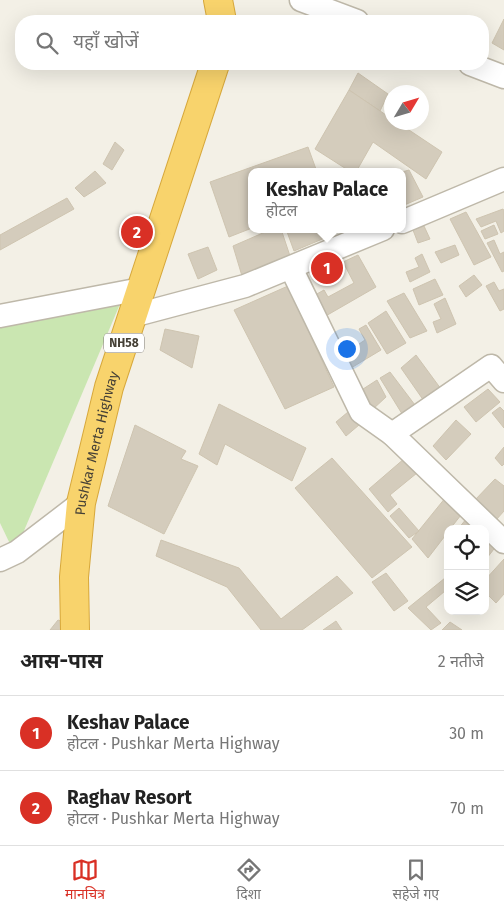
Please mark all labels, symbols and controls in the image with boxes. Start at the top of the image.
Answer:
search box [15,15,489,70]
icon: search [33,29,61,57]
text: यहाँ खोजें [73,30,139,53]
north arrow [384,85,429,130]
popup [248,168,406,233]
text: Keshav Palace [266,178,388,201]
text: होटल [266,201,297,220]
pin: 2 [121,213,153,251]
pin: 1 [311,249,343,287]
road number: NH58 [104,333,144,352]
your location [334,336,360,362]
street label: Pushkar Merta Highway [72,369,123,516]
map controls [444,525,489,615]
button: locate [444,525,489,570]
button: layers [444,570,489,615]
text: आस-पास [20,648,103,674]
text: 2 नतीजे [438,652,484,671]
text: Keshav Palace [67,711,190,734]
text: 1 [32,724,40,743]
text: 30 m [449,724,484,743]
text: होटल · Pushkar Merta Highway [67,734,280,753]
text: Raghav Resort [67,786,192,809]
text: 2 [32,799,40,818]
text: 70 m [450,799,484,818]
text: होटल · Pushkar Merta Highway [67,809,280,828]
tab: मानचित्र [65,856,105,905]
tab: दिशा [235,856,263,905]
tab: सहेजे गए [392,856,439,905]

